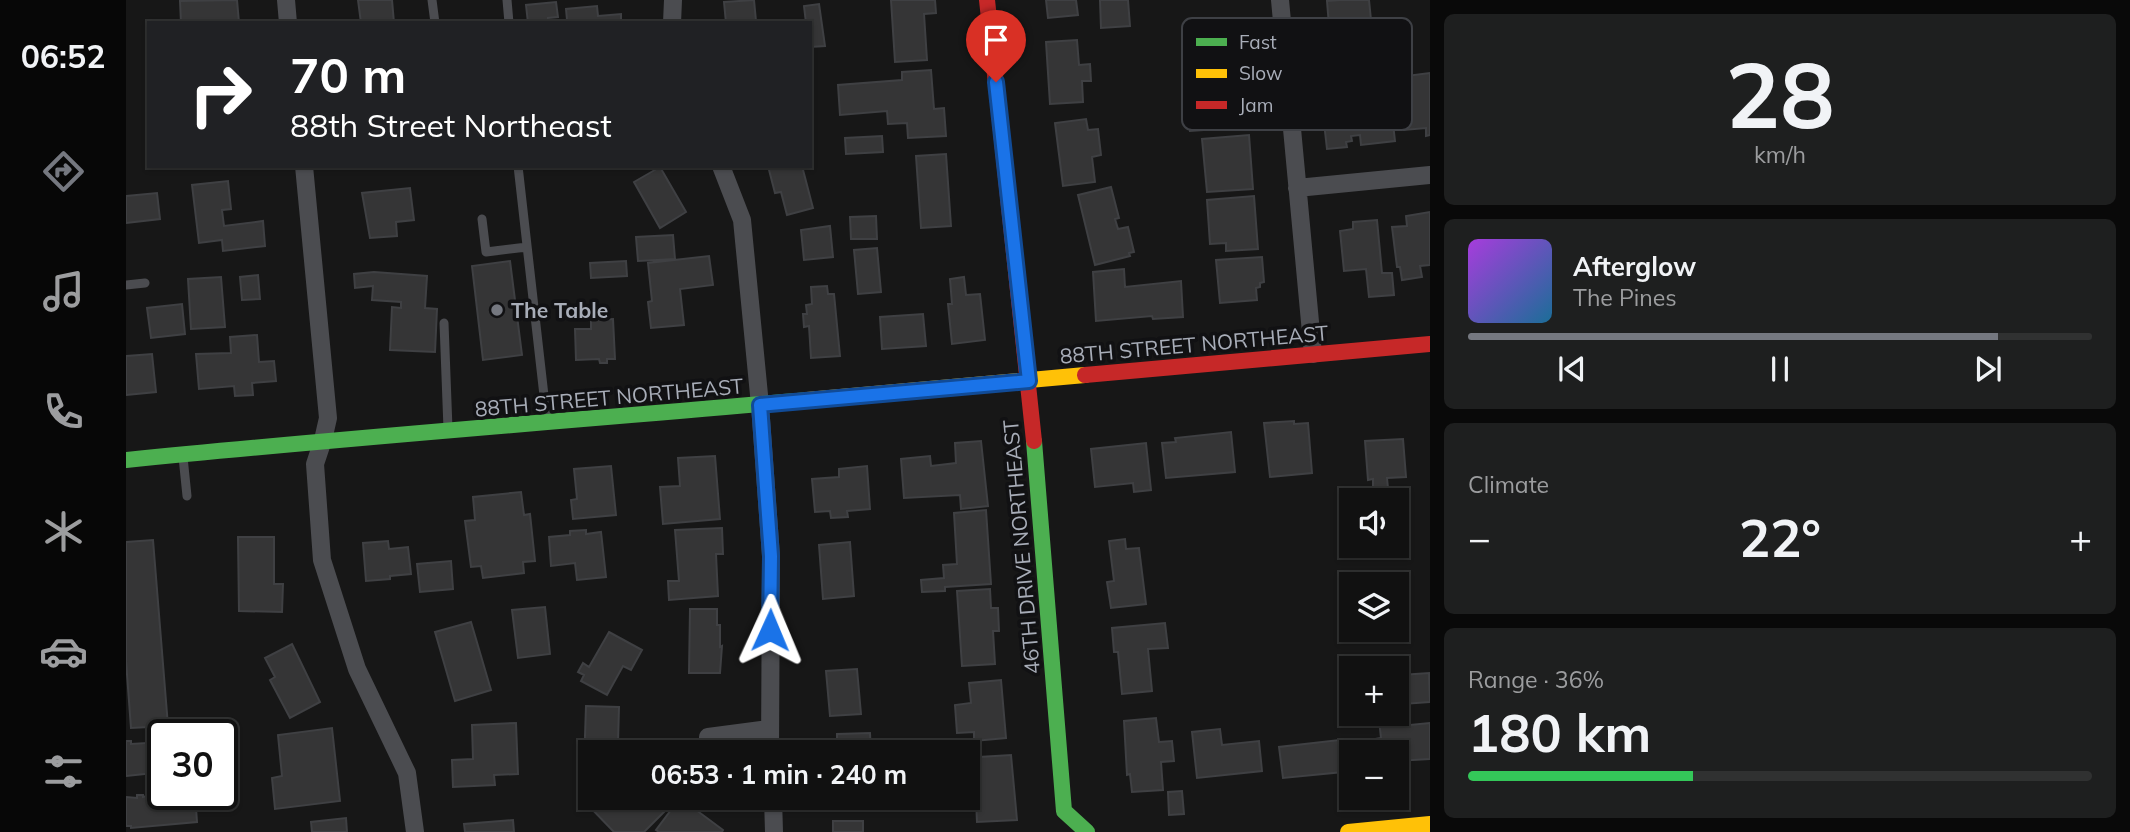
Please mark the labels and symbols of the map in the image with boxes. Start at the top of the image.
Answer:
pin [966,10,1026,82]
legend [1182,18,1412,130]
text: Fast [1239,30,1277,54]
text: Slow [1239,61,1283,85]
text: Jam [1239,93,1273,117]
place label: The Table [511,297,608,323]
marker: The Table [489,302,505,318]
street label: 88TH STREET NORTHEAST [1059,319,1330,369]
street label: 88TH STREET NORTHEAST [474,372,745,422]
street label: 46TH DRIVE NORTHEAST [997,418,1045,675]
position arrow [733,593,807,667]
speed limit sign: 30 [147,719,238,810]

